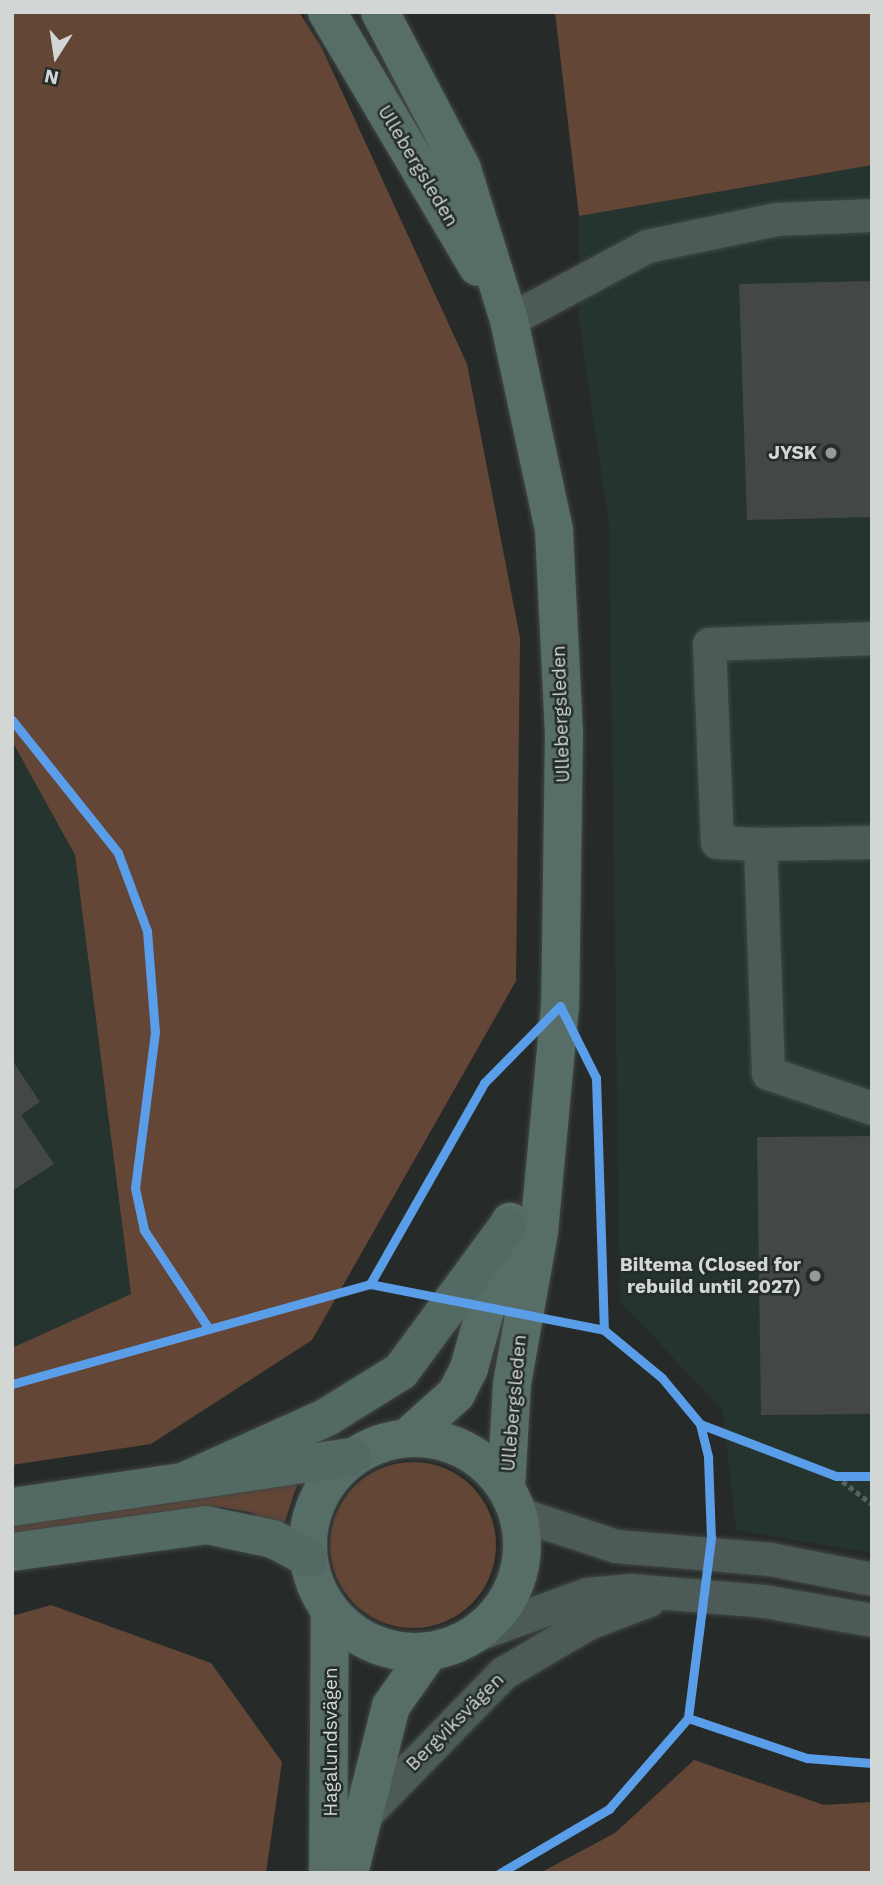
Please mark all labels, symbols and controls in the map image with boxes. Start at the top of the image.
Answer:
north arrow [21,21,91,91]
text: N [42,64,61,90]
street label: Ullebergsleden [373,101,463,231]
place label: JYSK [768,442,817,464]
marker: JYSK [823,445,839,461]
street label: Ullebergsleden [547,645,575,783]
place label: Biltema (Closed for rebuild until 2027) [620,1254,801,1298]
marker: Biltema (Closed for rebuild until 2027) [807,1268,823,1284]
street label: Ullebergsleden [497,1333,531,1473]
street label: Hagalundsvägen [320,1667,342,1817]
street label: Bergviksvägen [401,1668,509,1776]

